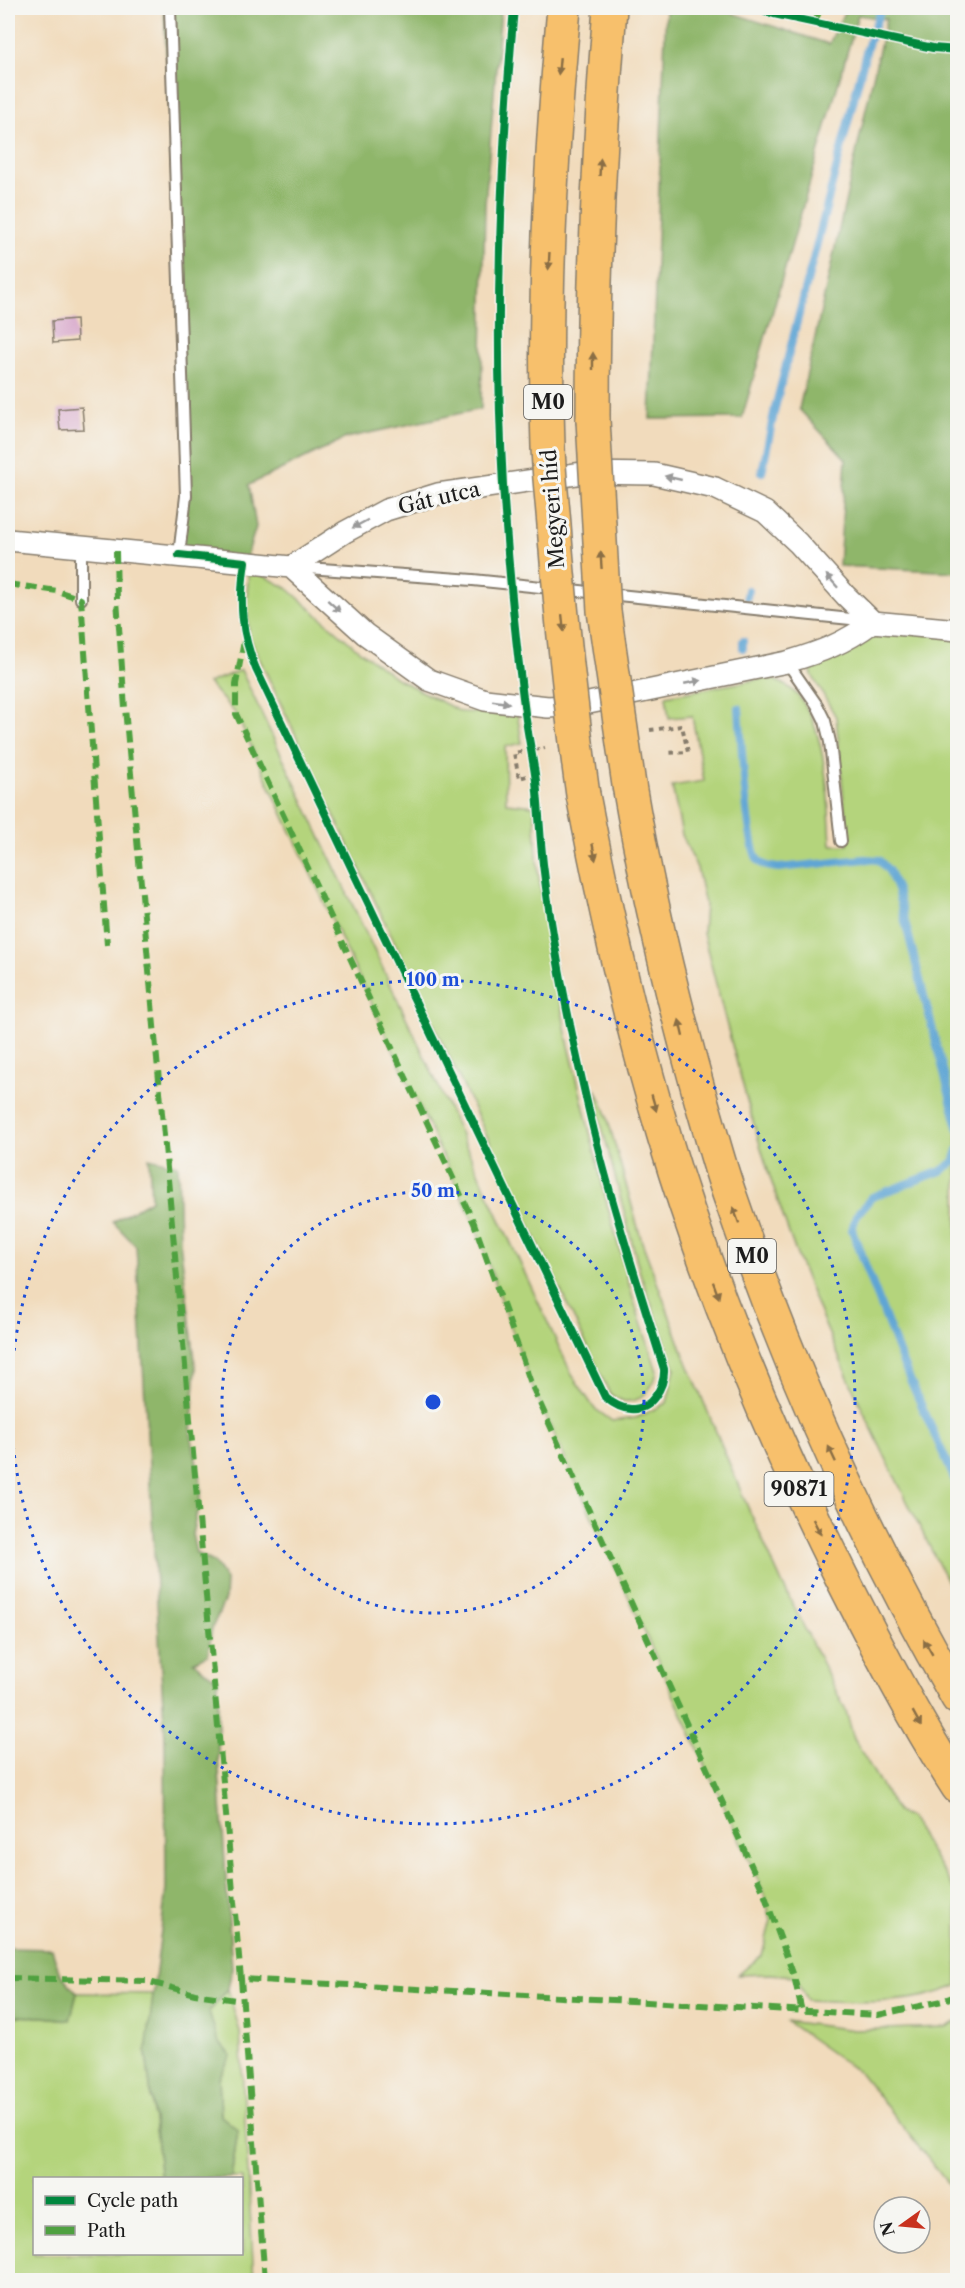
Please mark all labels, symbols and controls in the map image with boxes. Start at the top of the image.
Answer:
one-way arrow [554,56,564,75]
one-way arrow [595,157,604,176]
one-way arrow [545,251,554,270]
one-way arrow [588,352,598,371]
road number: M0 [524,385,572,419]
street label: Megyeri híd [536,448,569,570]
one-way arrow [663,473,682,482]
street label: Gát utca [395,476,483,519]
one-way arrow [351,519,368,529]
one-way arrow [597,551,606,570]
one-way arrow [825,573,839,588]
one-way arrow [326,599,341,612]
one-way arrow [558,613,568,632]
one-way arrow [684,677,703,686]
one-way arrow [491,697,510,706]
one-way arrow [590,843,599,862]
text: 100 m [406,969,460,991]
one-way arrow [676,1018,685,1037]
one-way arrow [650,1094,660,1112]
text: 50 m [411,1180,455,1202]
one-way arrow [731,1205,741,1223]
road number: M0 [728,1239,776,1273]
one-way arrow [711,1281,721,1299]
centre of rings [423,1392,443,1412]
one-way arrow [828,1445,837,1462]
road number: 90871 [764,1472,834,1506]
one-way arrow [812,1519,821,1536]
one-way arrow [923,1639,934,1655]
one-way arrow [912,1710,922,1727]
legend [33,2177,243,2255]
text: Cycle path [87,2190,178,2212]
north arrow [872,2195,932,2255]
text: N [876,2219,899,2238]
text: Path [87,2220,126,2242]

